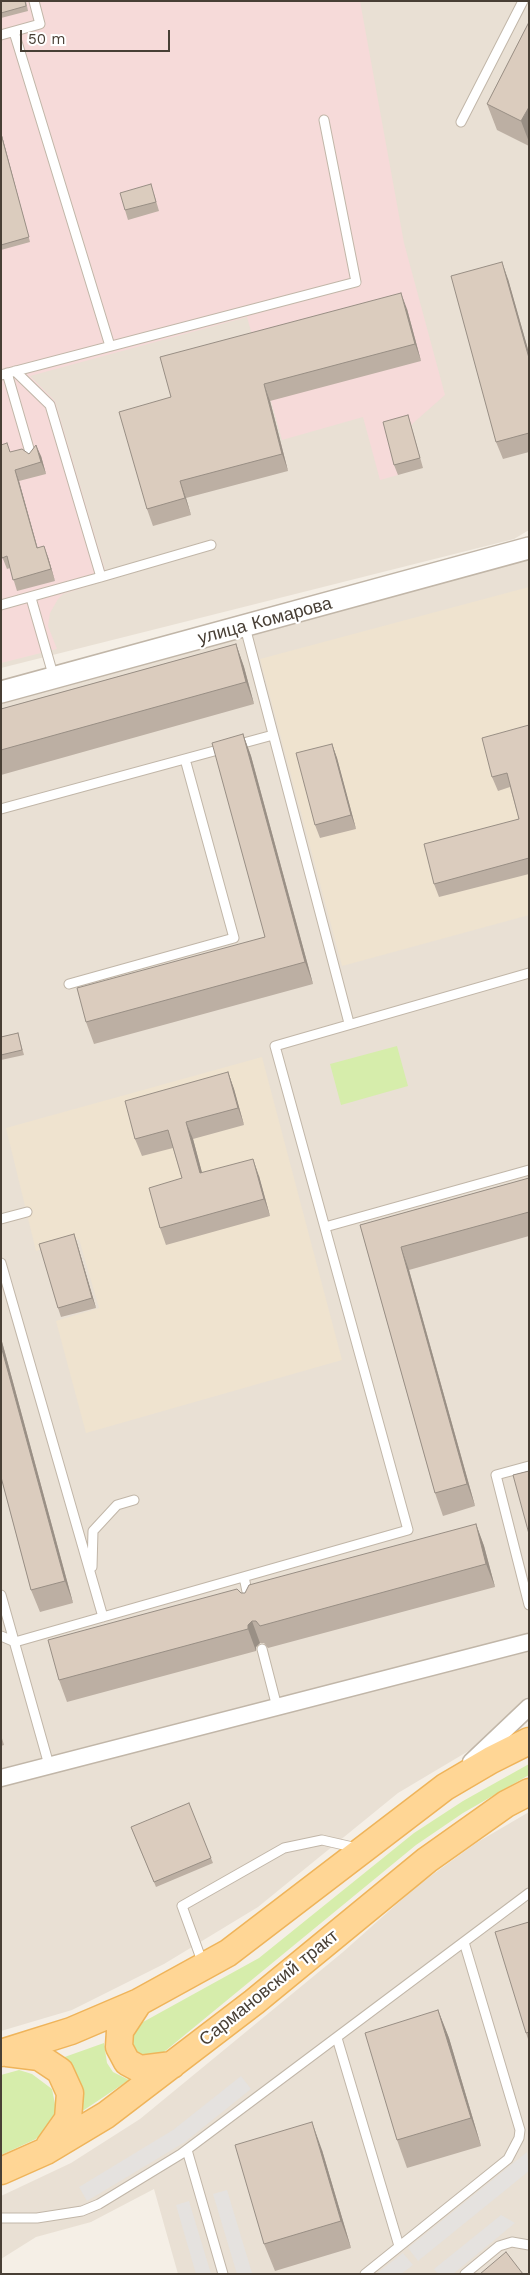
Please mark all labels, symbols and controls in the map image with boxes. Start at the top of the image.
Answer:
scale bar [22,20,172,52]
text: 50 m [28,30,65,48]
street label: улица Комарова [196,593,334,649]
street label: Сармановский тракт [195,1925,343,2051]

